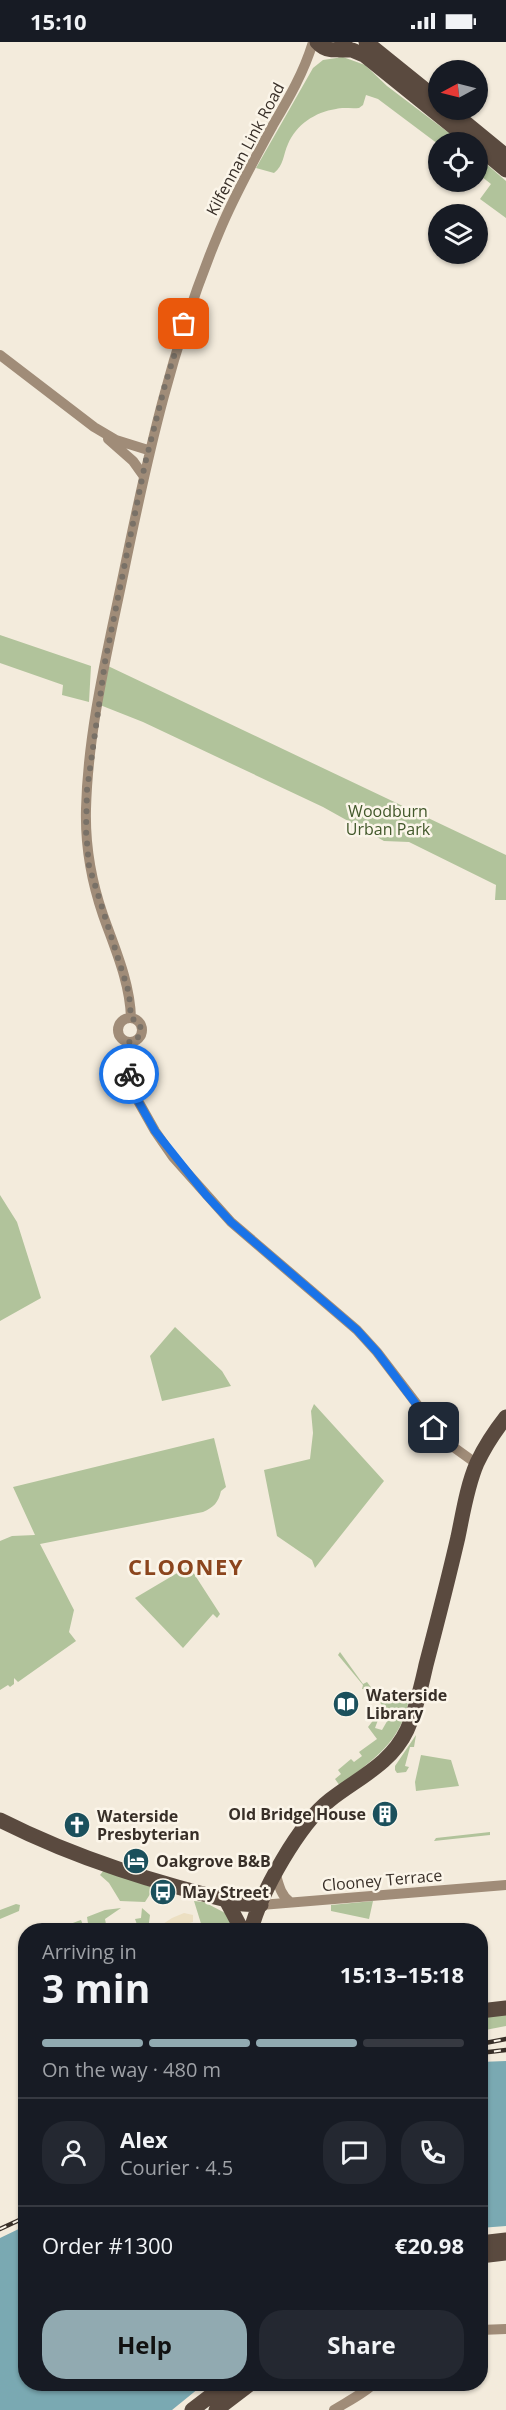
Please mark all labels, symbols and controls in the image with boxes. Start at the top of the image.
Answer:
text: 15:10 [30,6,87,36]
north arrow [428,60,488,120]
map controls [428,60,488,264]
street label: Kilfennan Link Road [201,79,289,219]
button: locate [428,132,488,192]
button: layers [428,204,488,264]
pin [158,298,209,349]
icon: bag [167,307,200,340]
park label: Woodburn Urban Park [346,800,431,840]
courier [99,1044,159,1104]
icon: bike [113,1058,146,1091]
pin [408,1402,459,1453]
icon: home [417,1411,450,1444]
district label: CLOONEY [128,1551,244,1581]
place label: Waterside Library [366,1684,447,1724]
library icon: Waterside Library [331,1689,361,1719]
building icon: Old Bridge House [370,1799,400,1829]
place label: Old Bridge House [228,1803,366,1825]
place label: Waterside Presbyterian [97,1805,200,1845]
church icon: Waterside Presbyterian [62,1810,92,1840]
hotel icon: Oakgrove B&B [121,1846,151,1876]
place label: Oakgrove B&B [156,1850,271,1872]
street label: Clooney Terrace [321,1864,443,1896]
bus stop icon: May Street [148,1877,178,1907]
place label: May Street [182,1881,269,1903]
text: Arriving in [42,1938,137,1965]
text: 15:13–15:18 [340,1959,464,1989]
text: 3 min [42,1961,150,2014]
text: On the way · 480 m [42,2056,221,2083]
button: person [42,2121,105,2184]
button: chat [323,2121,386,2184]
button: phone [401,2121,464,2184]
text: Alex [120,2124,168,2154]
text: Courier · 4.5 [120,2154,233,2181]
text: Order #1300 [42,2230,173,2260]
text: €20.98 [395,2230,464,2260]
button: Help [42,2310,247,2379]
button: Share [259,2310,464,2379]

